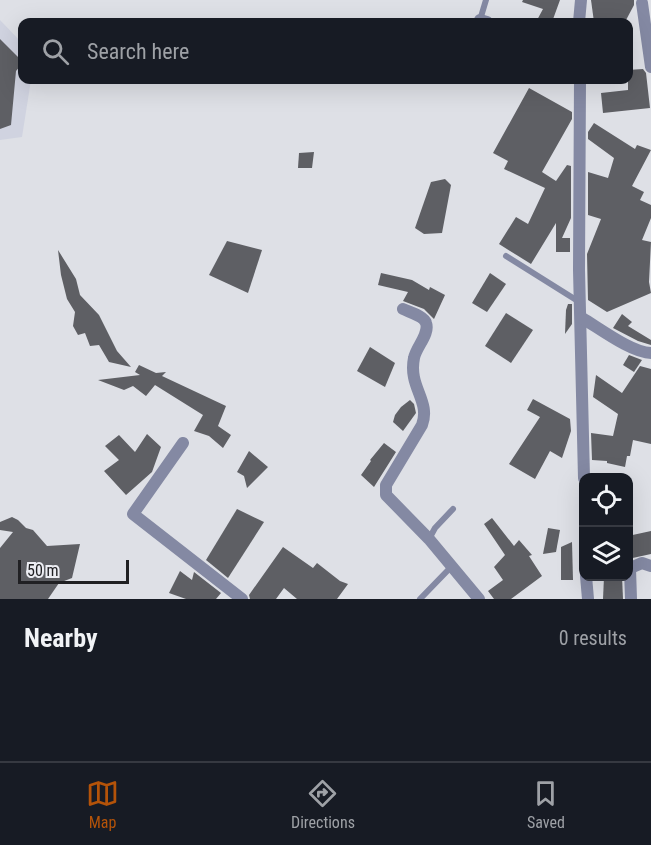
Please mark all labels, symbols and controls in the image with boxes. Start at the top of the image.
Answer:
search box [18,18,633,84]
icon: search [39,35,72,68]
text: Search here [87,39,189,64]
map controls [579,473,633,581]
button: locate [579,473,633,527]
button: layers [579,527,633,581]
scale bar [18,557,129,584]
text: 50 m [27,561,59,580]
text: Nearby [24,623,98,653]
text: 0 results [559,626,627,650]
tab: Map [86,777,119,832]
tab: Directions [291,777,355,832]
tab: Saved [527,777,565,832]

